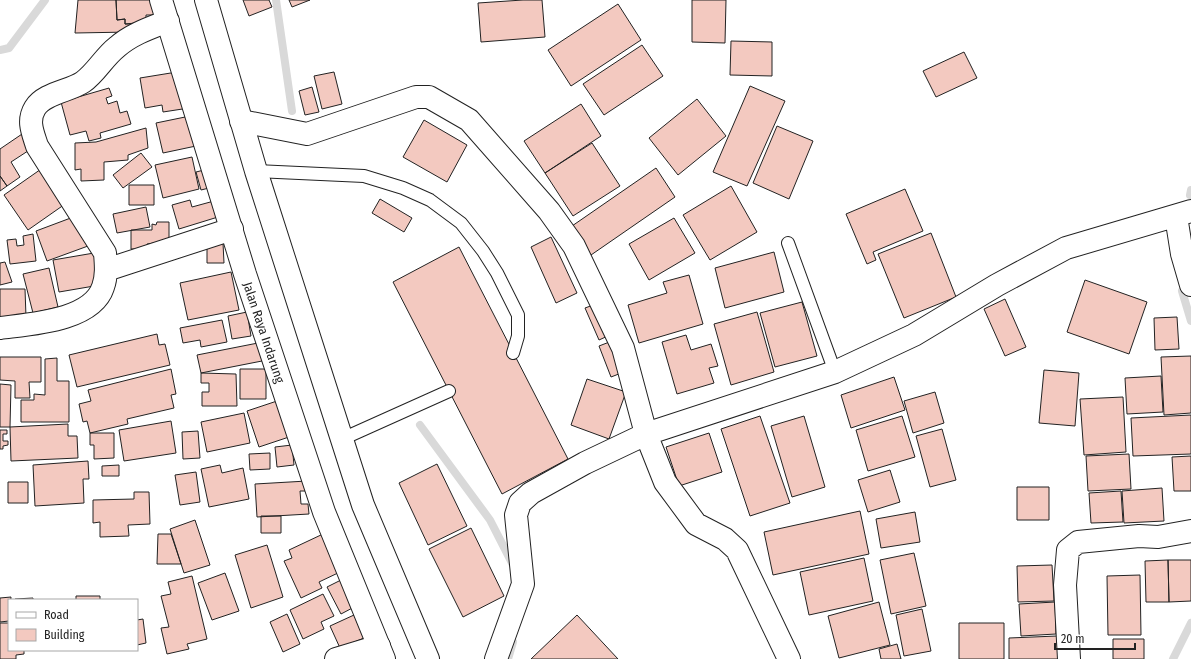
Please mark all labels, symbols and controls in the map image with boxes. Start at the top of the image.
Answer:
street label: Jalan Raya Indarung [241,280,288,386]
legend [8,599,138,651]
text: Road [44,608,69,622]
scale bar [1055,625,1135,651]
text: Building [44,628,85,642]
text: 20 m [1061,632,1085,646]

